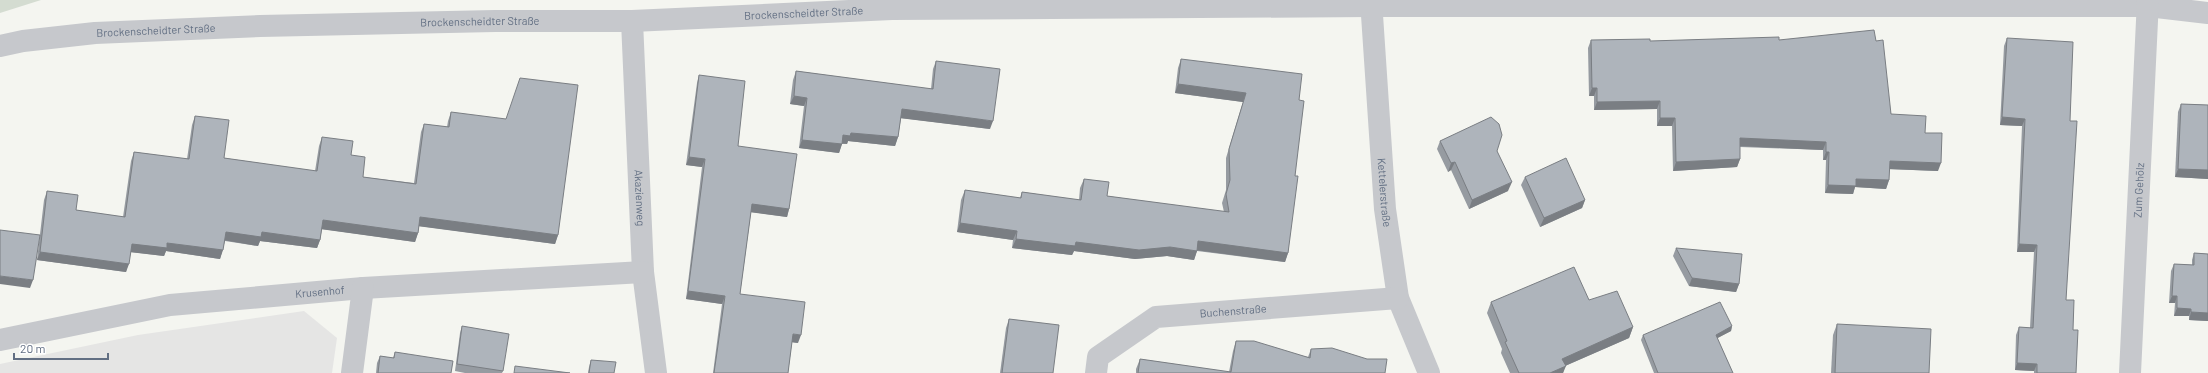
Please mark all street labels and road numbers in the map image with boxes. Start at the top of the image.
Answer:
street label: Brockenscheidter Straße [744,3,864,22]
street label: Brockenscheidter Straße [420,14,540,29]
street label: Brockenscheidter Straße [96,21,216,39]
street label: Kettelerstraße [1376,157,1395,228]
street label: Zum Gehölz [2131,162,2146,218]
street label: Akazienweg [633,169,648,227]
street label: Krusenhof [295,283,345,300]
street label: Buchenstraße [1199,301,1267,320]

